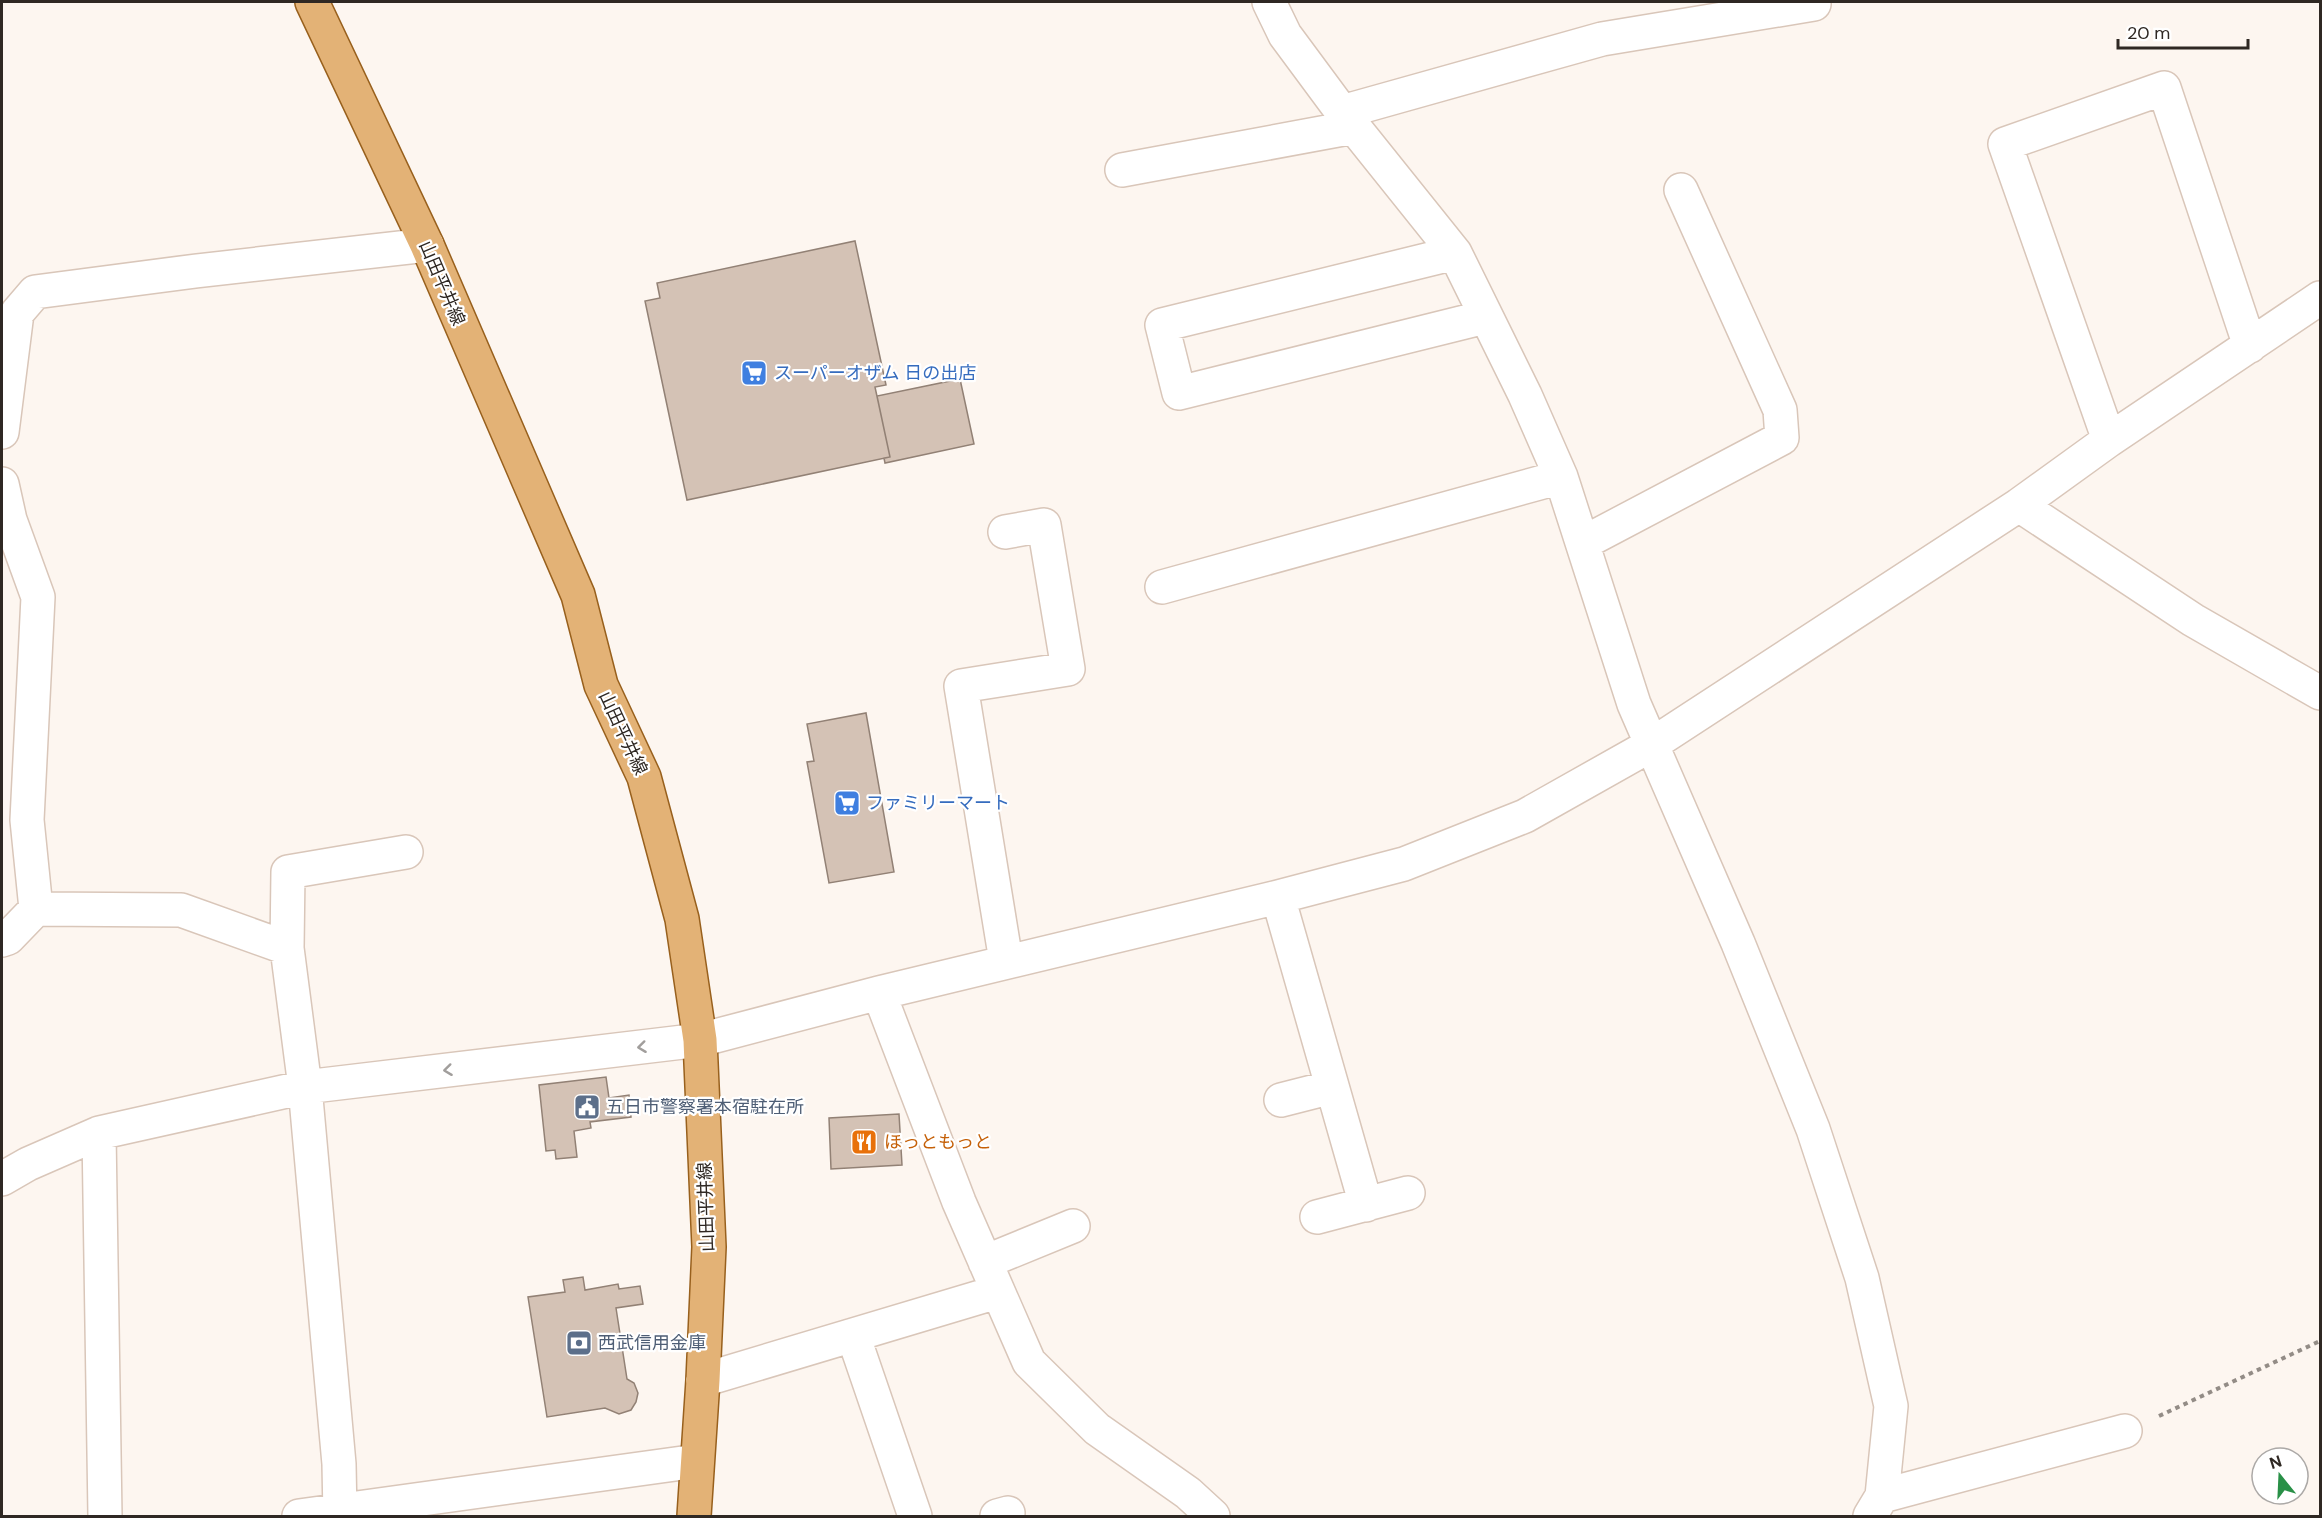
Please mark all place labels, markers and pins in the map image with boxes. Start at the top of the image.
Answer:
supermarket icon: スーパーオザム 日の出店 [739,358,769,388]
place label: スーパーオザム 日の出店 [774,361,976,385]
supermarket icon: ファミリーマート [832,788,862,818]
place label: ファミリーマート [866,791,1010,815]
public building icon: 五日市警察署本宿駐在所 [572,1092,602,1122]
place label: 五日市警察署本宿駐在所 [606,1095,804,1119]
restaurant icon: ほっともっと [849,1127,879,1157]
place label: ほっともっと [884,1130,992,1154]
bank icon: 西武信用金庫 [564,1328,594,1358]
place label: 西武信用金庫 [598,1331,706,1355]

